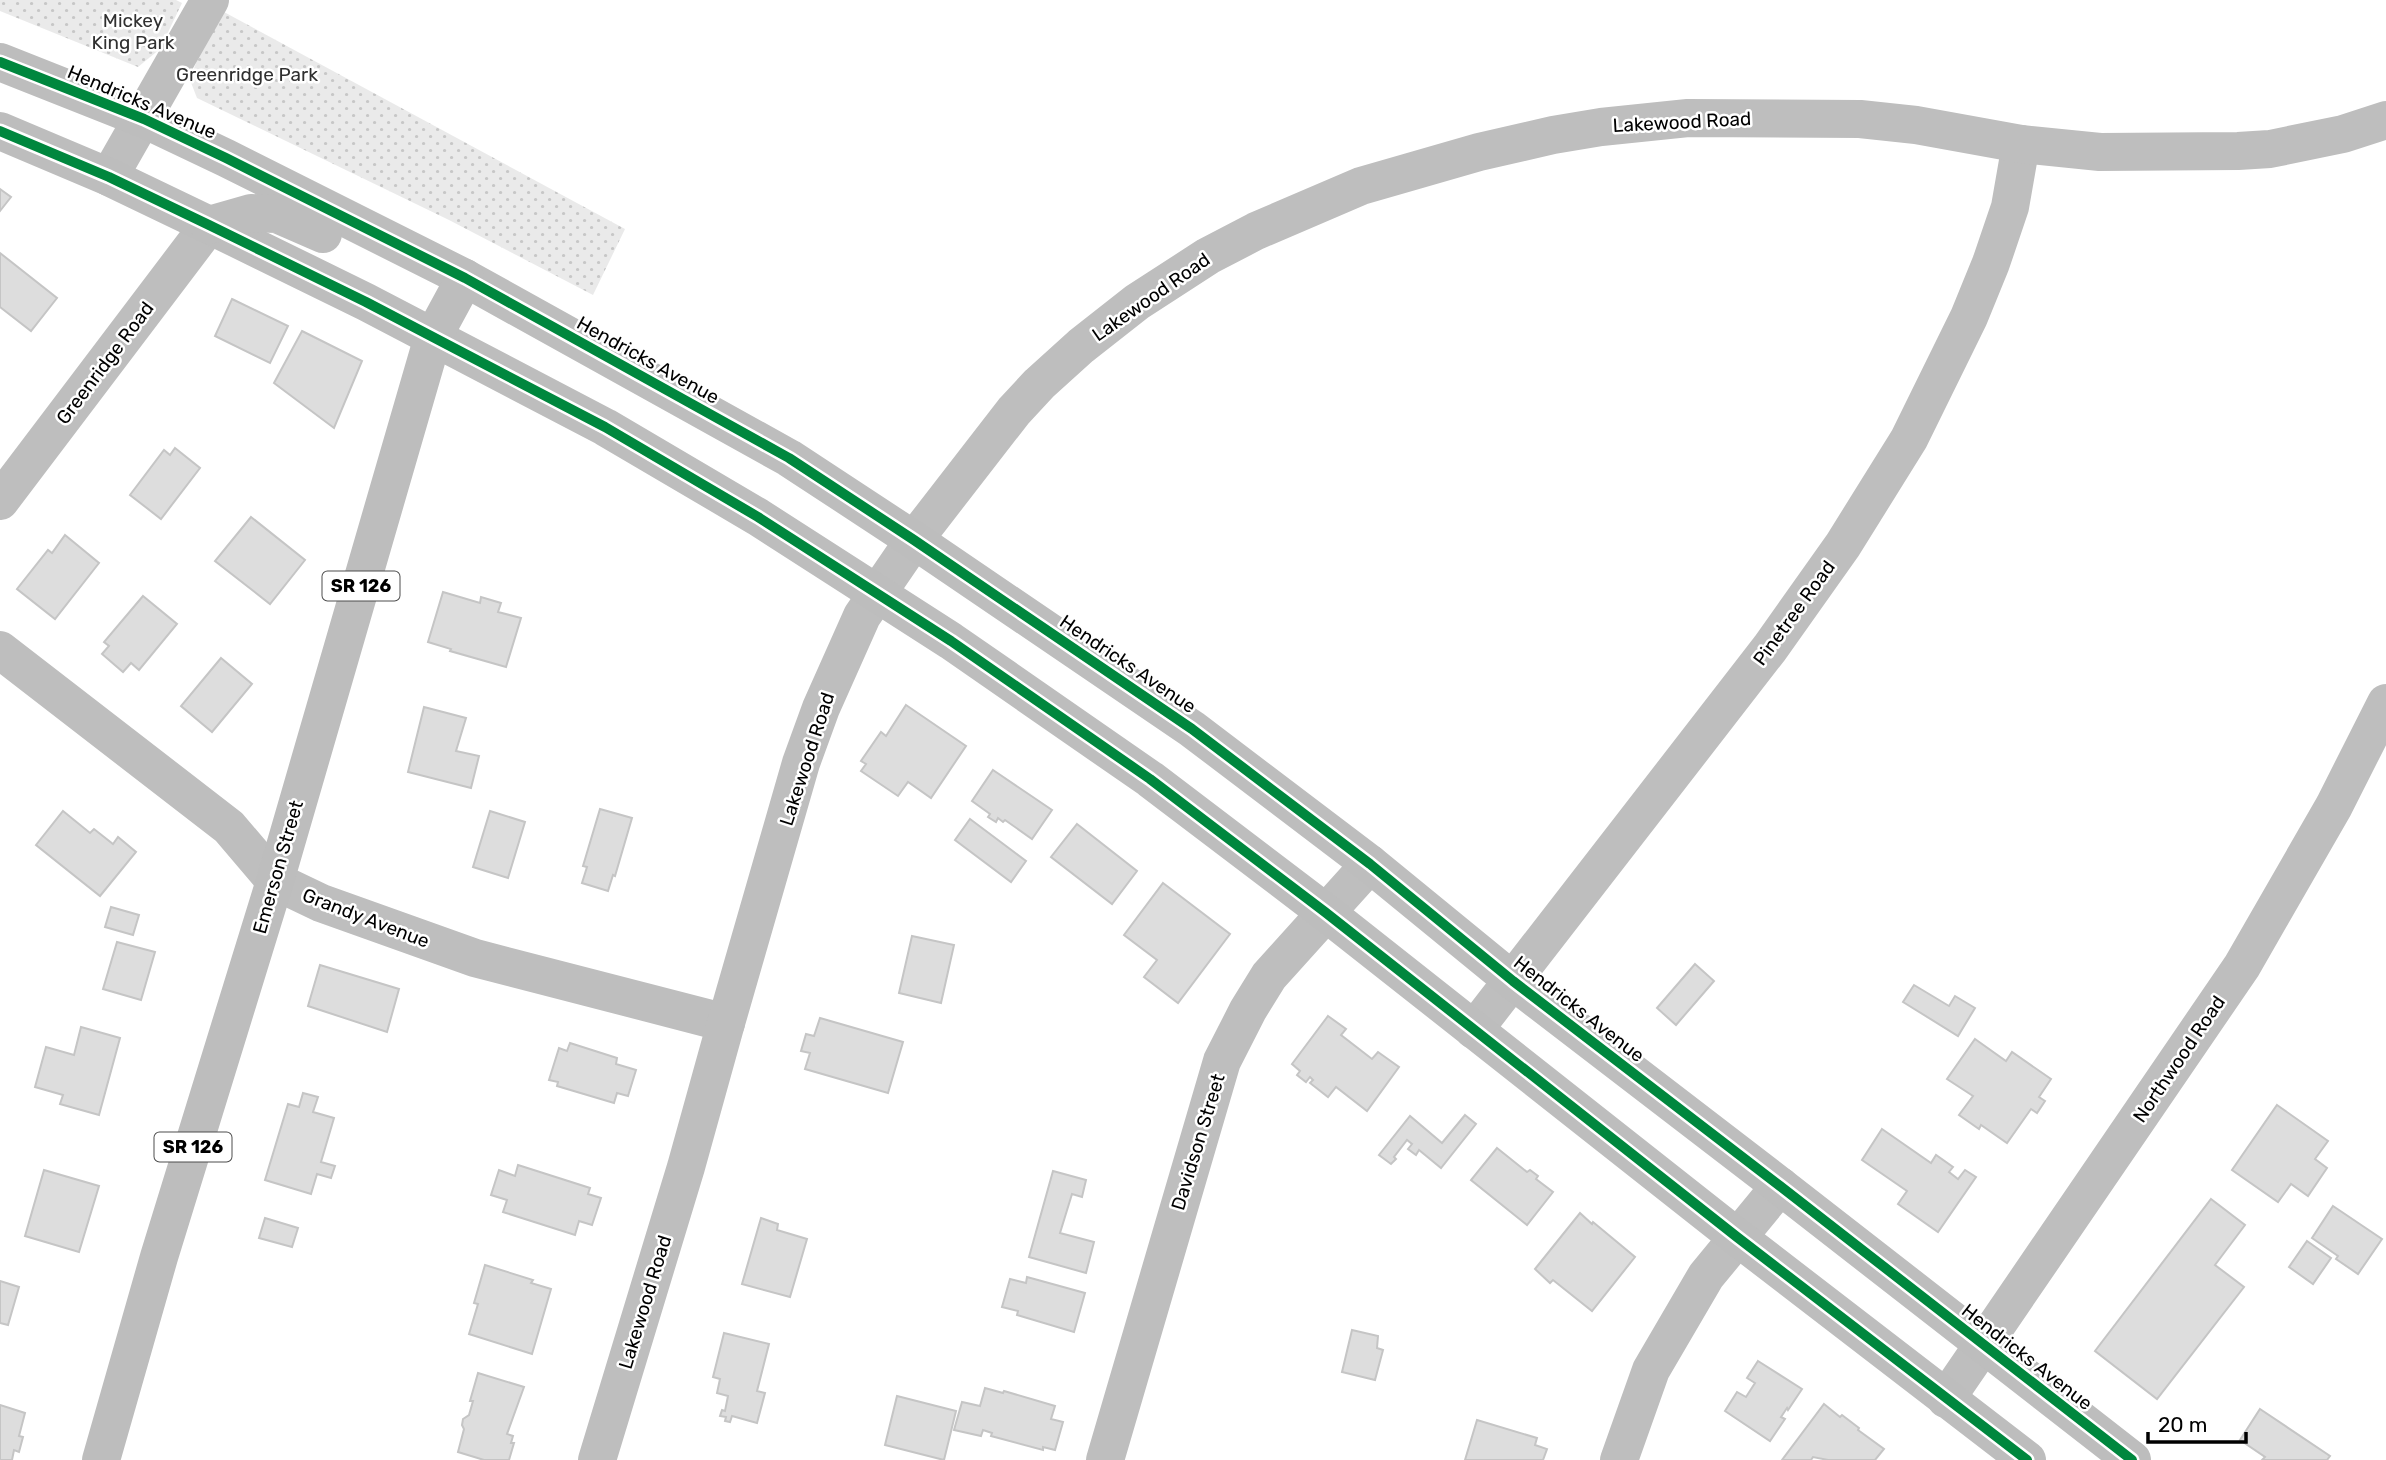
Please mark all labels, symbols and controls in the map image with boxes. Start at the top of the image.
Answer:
park label: Mickey King Park [91,9,175,54]
street label: Hendricks Avenue [64,60,220,144]
park label: Greenridge Park [176,63,318,86]
street label: Lakewood Road [1612,107,1752,137]
street label: Lakewood Road [1088,248,1214,346]
street label: Greenridge Road [51,297,159,429]
street label: Hendricks Avenue [573,311,723,409]
street label: Pinetree Road [1748,556,1840,670]
road number: SR 126 [322,572,400,600]
street label: Hendricks Avenue [1056,610,1200,718]
street label: Lakewood Road [775,689,839,829]
street label: Emerson Street [248,797,308,936]
street label: Grandy Avenue [299,883,433,953]
street label: Hendricks Avenue [1509,951,1649,1067]
street label: Northwood Road [2128,991,2230,1127]
street label: Davidson Street [1166,1070,1230,1213]
road number: SR 126 [154,1132,232,1162]
street label: Lakewood Road [614,1232,676,1372]
street label: Hendricks Avenue [1957,1299,2097,1415]
scale bar [2148,1400,2246,1444]
text: 20 m [2158,1412,2207,1437]

